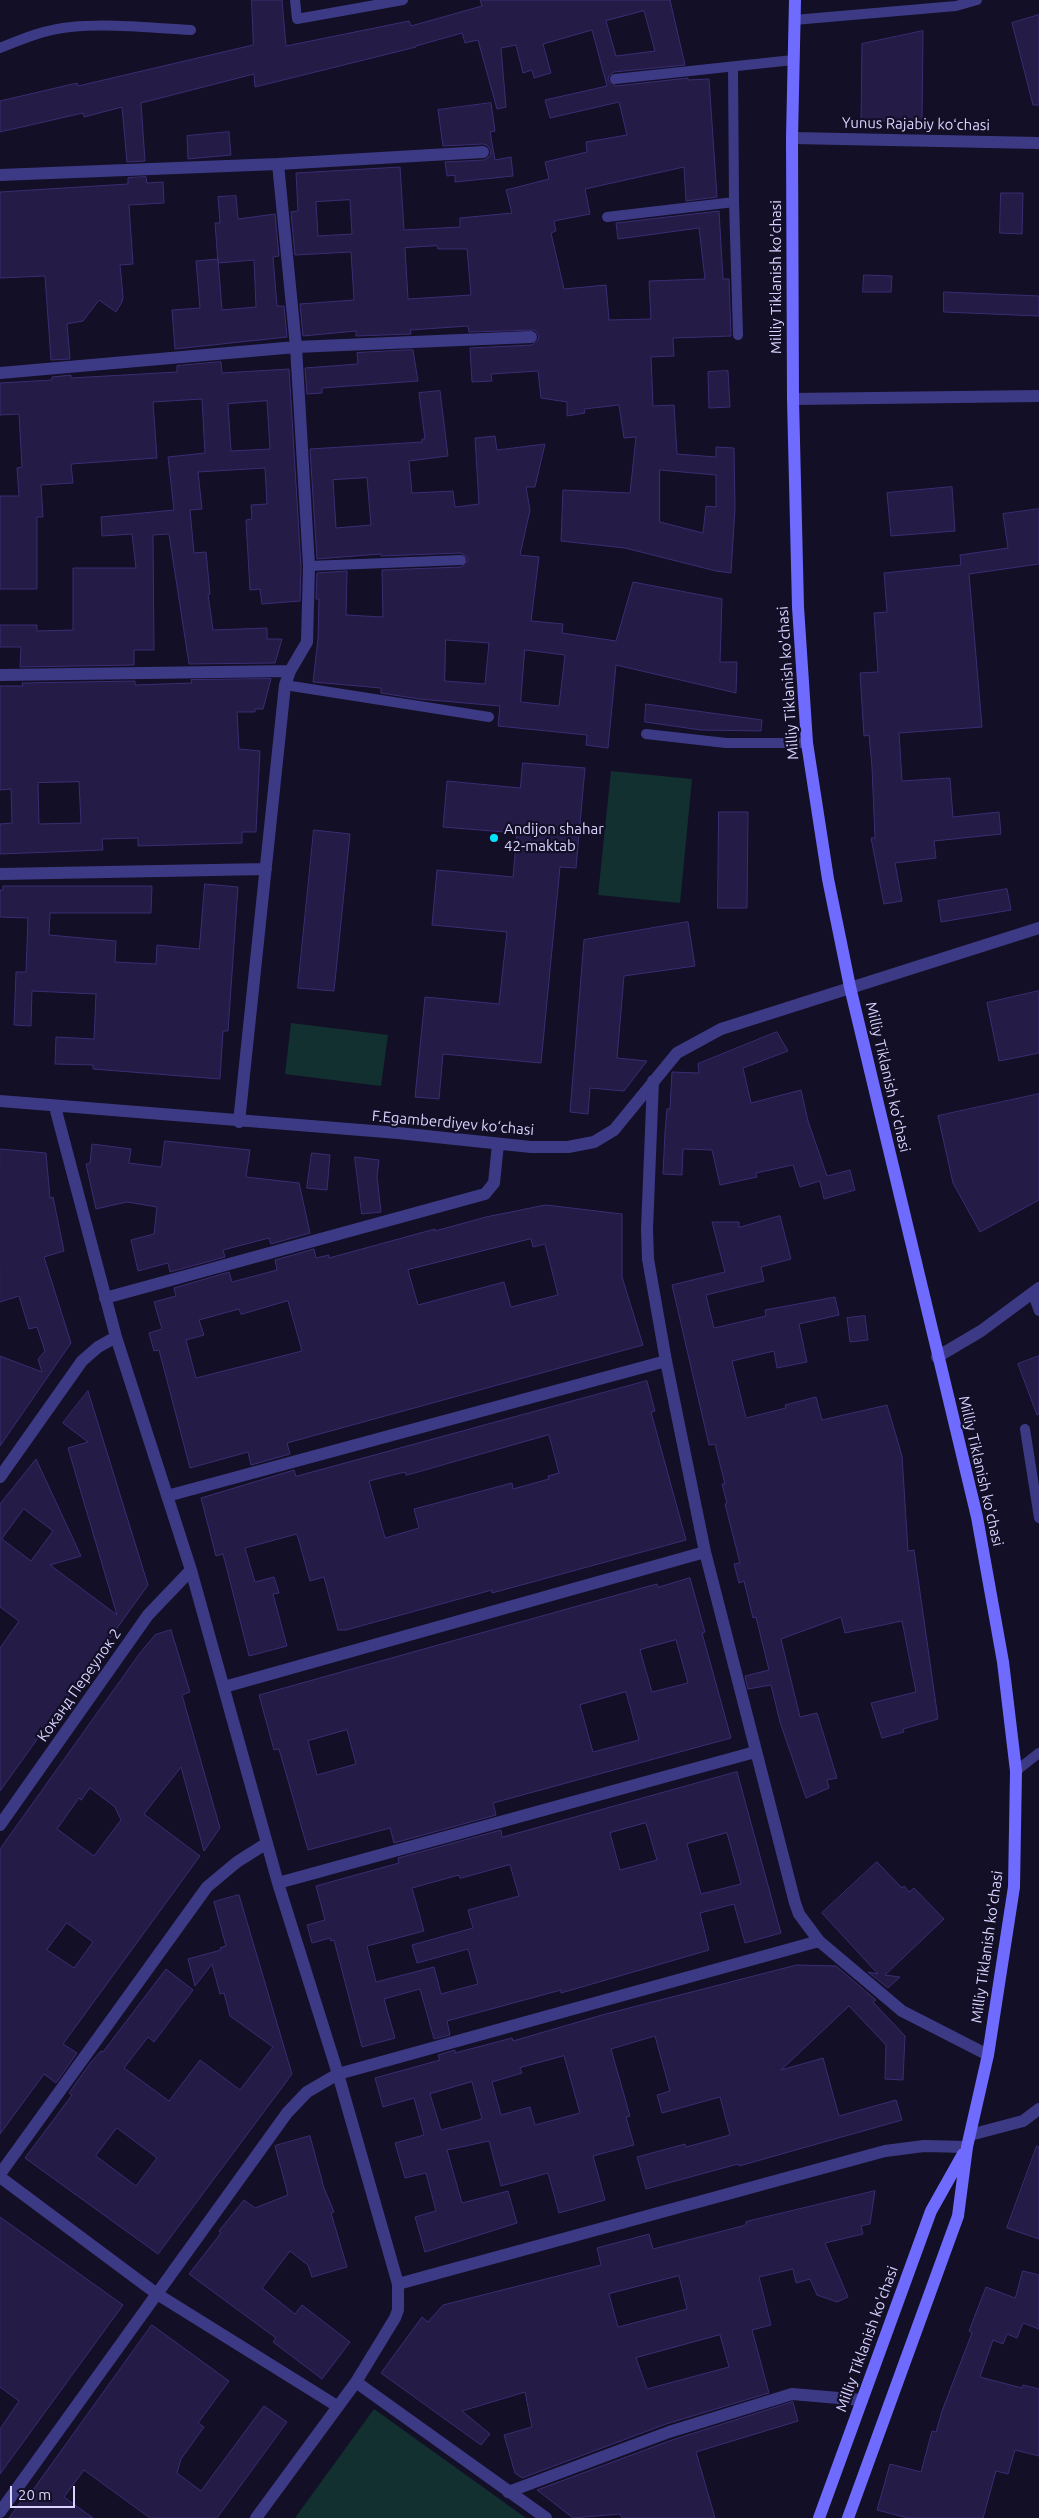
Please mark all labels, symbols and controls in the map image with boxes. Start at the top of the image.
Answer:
street label: Yunus Rajabiy koʻchasi [842,114,990,134]
street label: Milliy Tiklanish ko'chasi [767,200,785,354]
street label: Milliy Tiklanish ko'chasi [774,606,802,760]
place label: Andijon shahar 42-maktab [504,820,604,855]
marker: Andijon shahar 42-maktab [488,832,500,844]
street label: Milliy Tiklanish ko'chasi [862,1000,914,1154]
street label: F.Egamberdiyev kо‘chasi [371,1107,535,1139]
street label: Milliy Tiklanish ko'chasi [955,1394,1007,1548]
street label: Коканд Πереулок 2 [33,1625,125,1745]
street label: Milliy Tiklanish ko'chasi [967,1870,1007,2024]
street label: Milliy Tiklanish ko'chasi [832,2264,902,2414]
scale bar [12,2476,78,2508]
text: 20 m [18,2486,51,2503]

